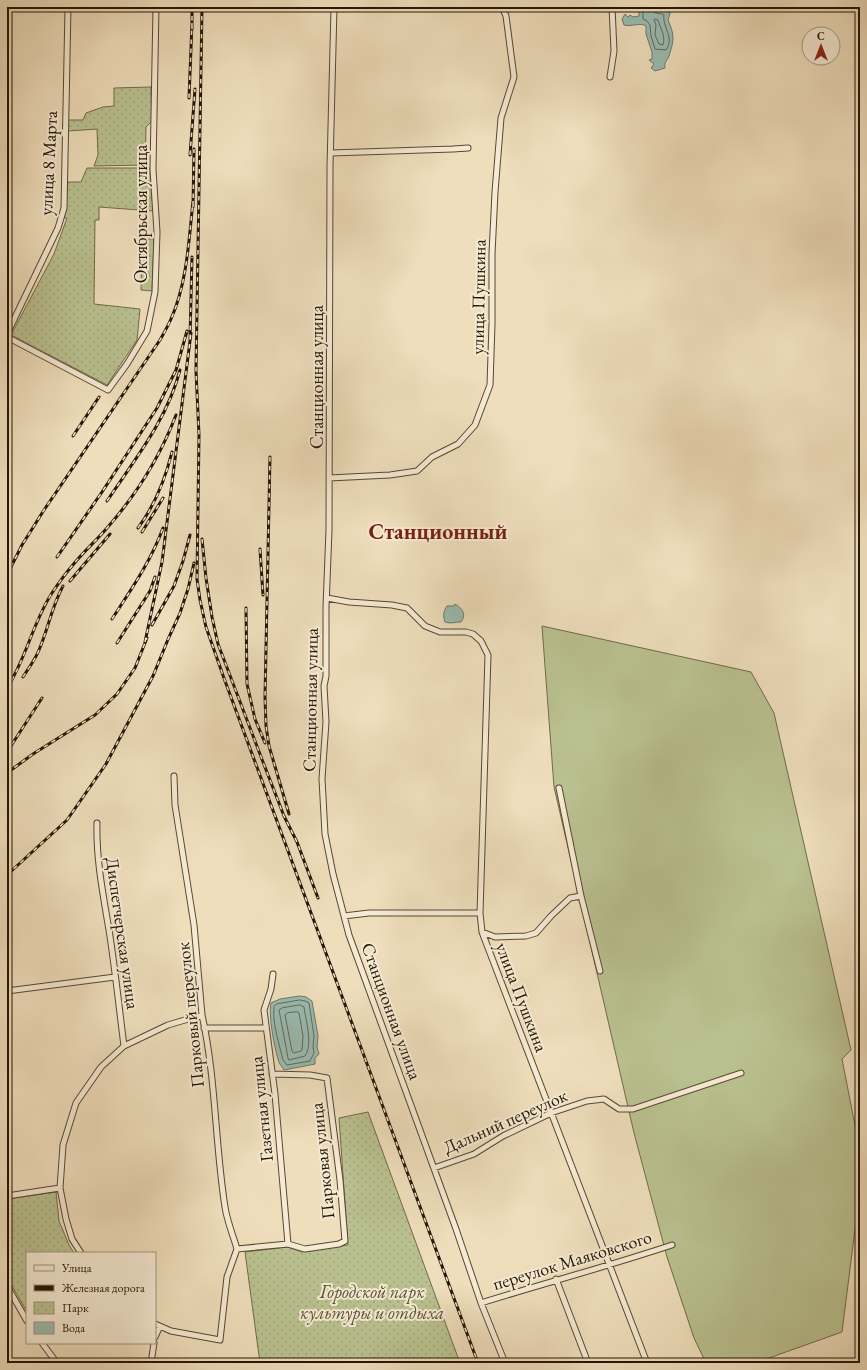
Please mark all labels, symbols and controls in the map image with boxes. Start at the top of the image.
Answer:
north arrow [801,26,841,66]
text: С [817,29,825,43]
street label: улица 8 Марта [34,109,62,216]
street label: Октябрьская улица [129,144,152,283]
street label: улица Пушкина [465,238,491,355]
street label: Станционная улица [305,304,328,449]
district label: Станционный [369,517,508,546]
street label: Станционная улица [297,627,323,772]
street label: Диспетчерская улица [101,855,145,1011]
street label: Станционная улица [357,939,428,1083]
street label: улица Пушкина [491,939,554,1056]
street label: Парковый переулок [171,941,209,1089]
street label: Газетная улица [244,1054,278,1163]
street label: Дальний переулок [439,1083,571,1159]
street label: Парковая улица [304,1101,340,1220]
street label: переулок Маяковского [490,1225,654,1295]
legend [26,1252,156,1344]
text: Улица [61,1260,92,1276]
text: Железная дорога [61,1280,145,1296]
park label: Городской парк культуры и отдыха [300,1280,444,1325]
text: Парк [62,1300,89,1316]
text: Вода [62,1320,85,1336]

